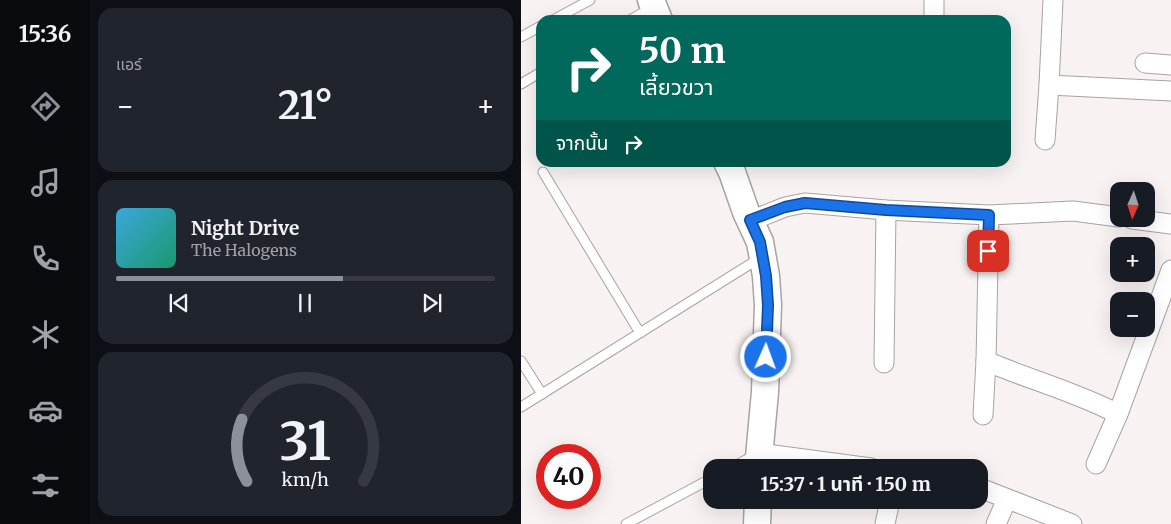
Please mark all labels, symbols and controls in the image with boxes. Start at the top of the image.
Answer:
text: 15:36 [19,20,71,48]
text: 50 m [639,29,726,73]
icon: right [556,35,621,100]
text: แอร์ [116,54,142,74]
text: เลี้ยวขวา [639,73,714,101]
text: 21° [278,82,333,129]
text: − [116,88,135,124]
text: + [476,88,495,124]
icon: directions [28,89,63,124]
icon: right [619,130,647,158]
text: จากนั้น [556,131,609,155]
icon: music [28,165,63,200]
north arrow [1110,182,1155,228]
map controls [1110,182,1155,337]
text: Night Drive [191,216,299,240]
pin [967,230,1009,272]
icon: arrive [974,237,1002,265]
button: + [1110,237,1155,282]
text: The Halogens [191,240,297,260]
icon: phone [28,241,63,276]
icon: previous [165,289,193,317]
icon: pause [291,289,319,317]
icon: next [418,289,446,317]
button: − [1110,292,1155,337]
icon: climate [28,317,63,352]
position arrow [739,330,791,382]
icon: car [28,393,63,428]
text: 31 [280,409,331,474]
speed limit sign: 40 [536,444,601,509]
icon: filters [28,468,63,503]
text: km/h [282,468,329,491]
text: 15:37 · 1 นาที · 150 m [760,472,931,496]

